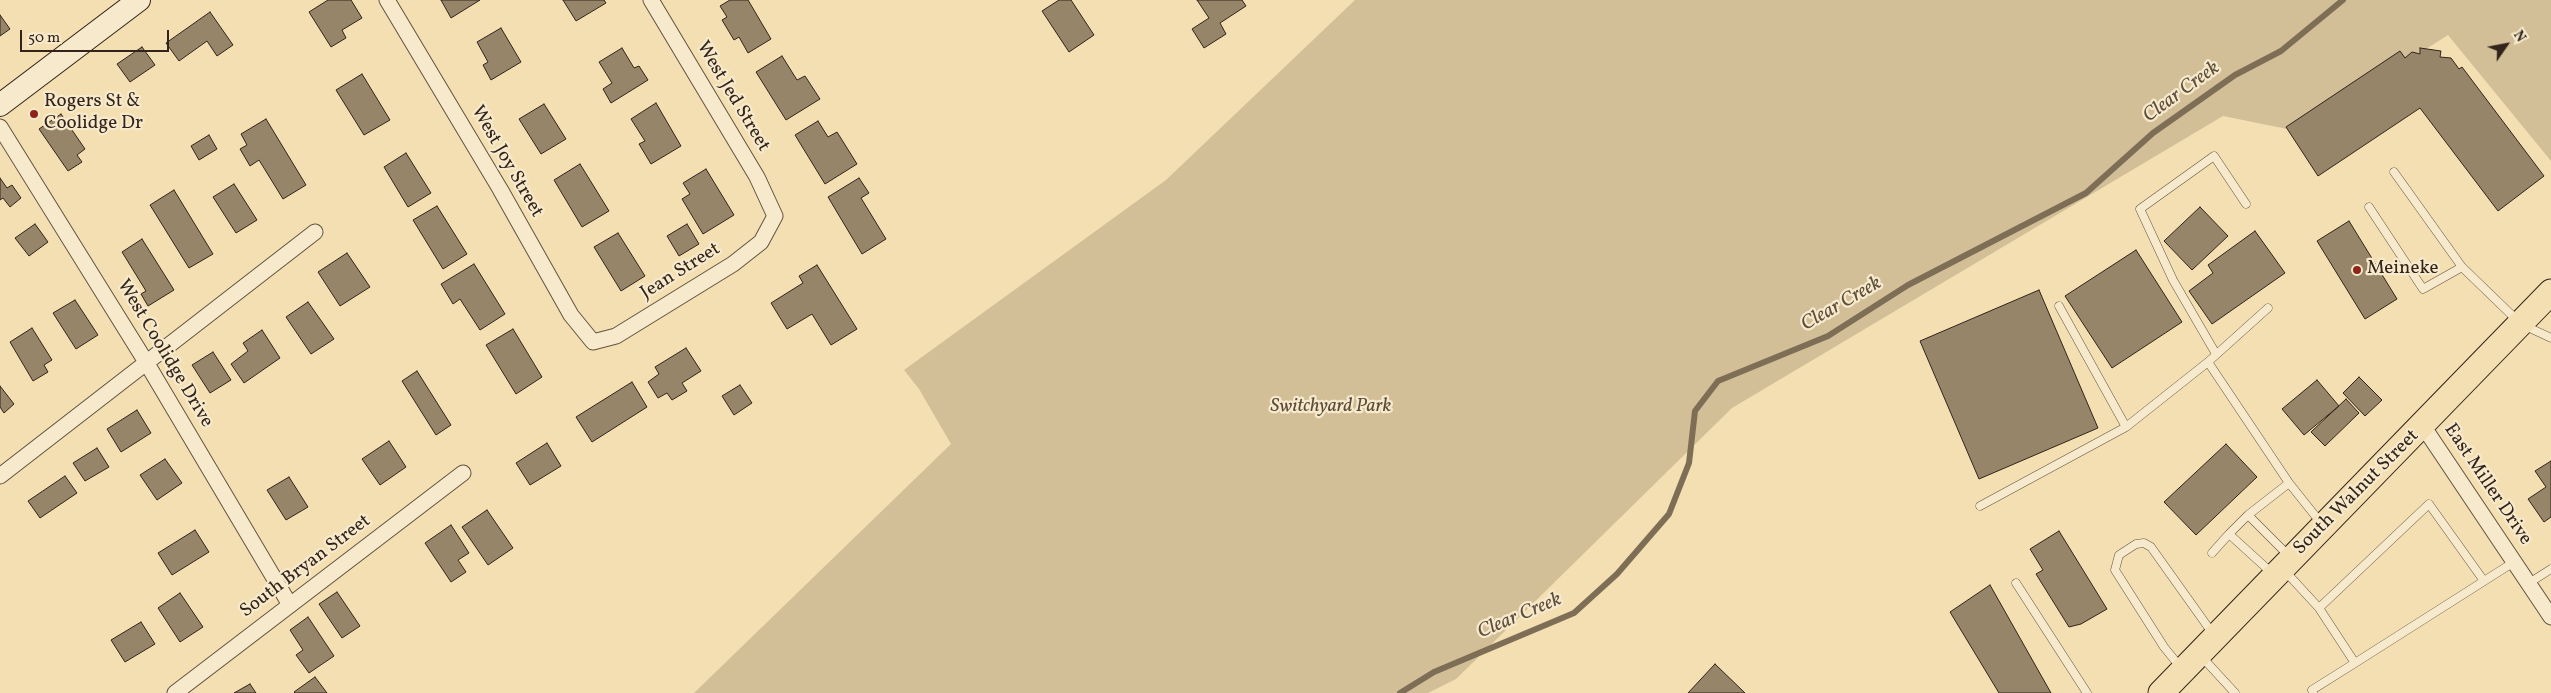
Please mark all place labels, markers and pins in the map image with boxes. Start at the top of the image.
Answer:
place label: Rogers St & Coolidge Dr [44,92,143,136]
marker: Rogers St & Coolidge Dr [28,108,40,120]
place label: Meineke [2367,259,2438,281]
marker: Meineke [2351,264,2363,276]

